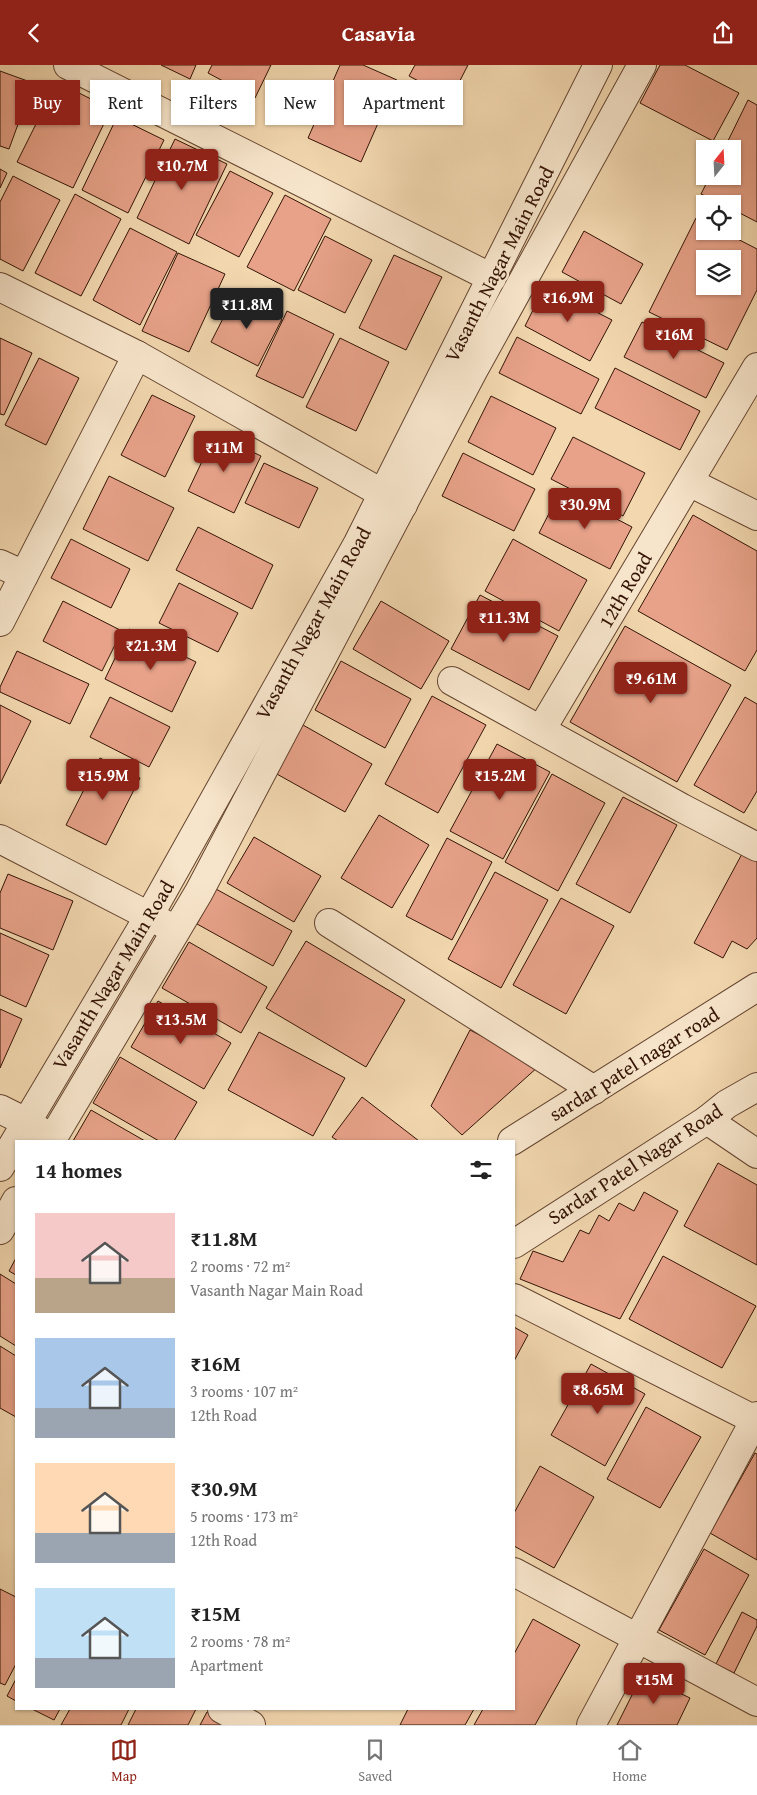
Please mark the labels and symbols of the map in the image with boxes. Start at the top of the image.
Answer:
north arrow [696,140,741,185]
pin: ₹10.7M [141,149,223,191]
street label: Vasanth Nagar Main Road [437,161,561,367]
pin: ₹16.9M [527,281,609,323]
pin: ₹11.8M [206,287,288,330]
pin: ₹16M [644,317,704,360]
pin: ₹11M [194,431,254,473]
pin: ₹30.9M [544,487,626,530]
street label: Vasanth Nagar Main Road [247,521,378,724]
street label: 12th Road [591,546,659,633]
pin: ₹11.3M [463,601,545,643]
pin: ₹21.3M [110,629,192,671]
pin: ₹9.61M [610,661,692,704]
pin: ₹15.9M [62,759,144,801]
pin: ₹15.2M [459,759,541,801]
street label: Vasanth Nagar Main Road [44,874,181,1075]
street label: sardar patel nagar road [543,999,725,1128]
pin: ₹13.5M [140,1003,222,1045]
street label: Sardar Patel Nagar Road [542,1096,728,1231]
pin: ₹8.65M [557,1373,639,1415]
pin: ₹15M [624,1663,684,1705]

